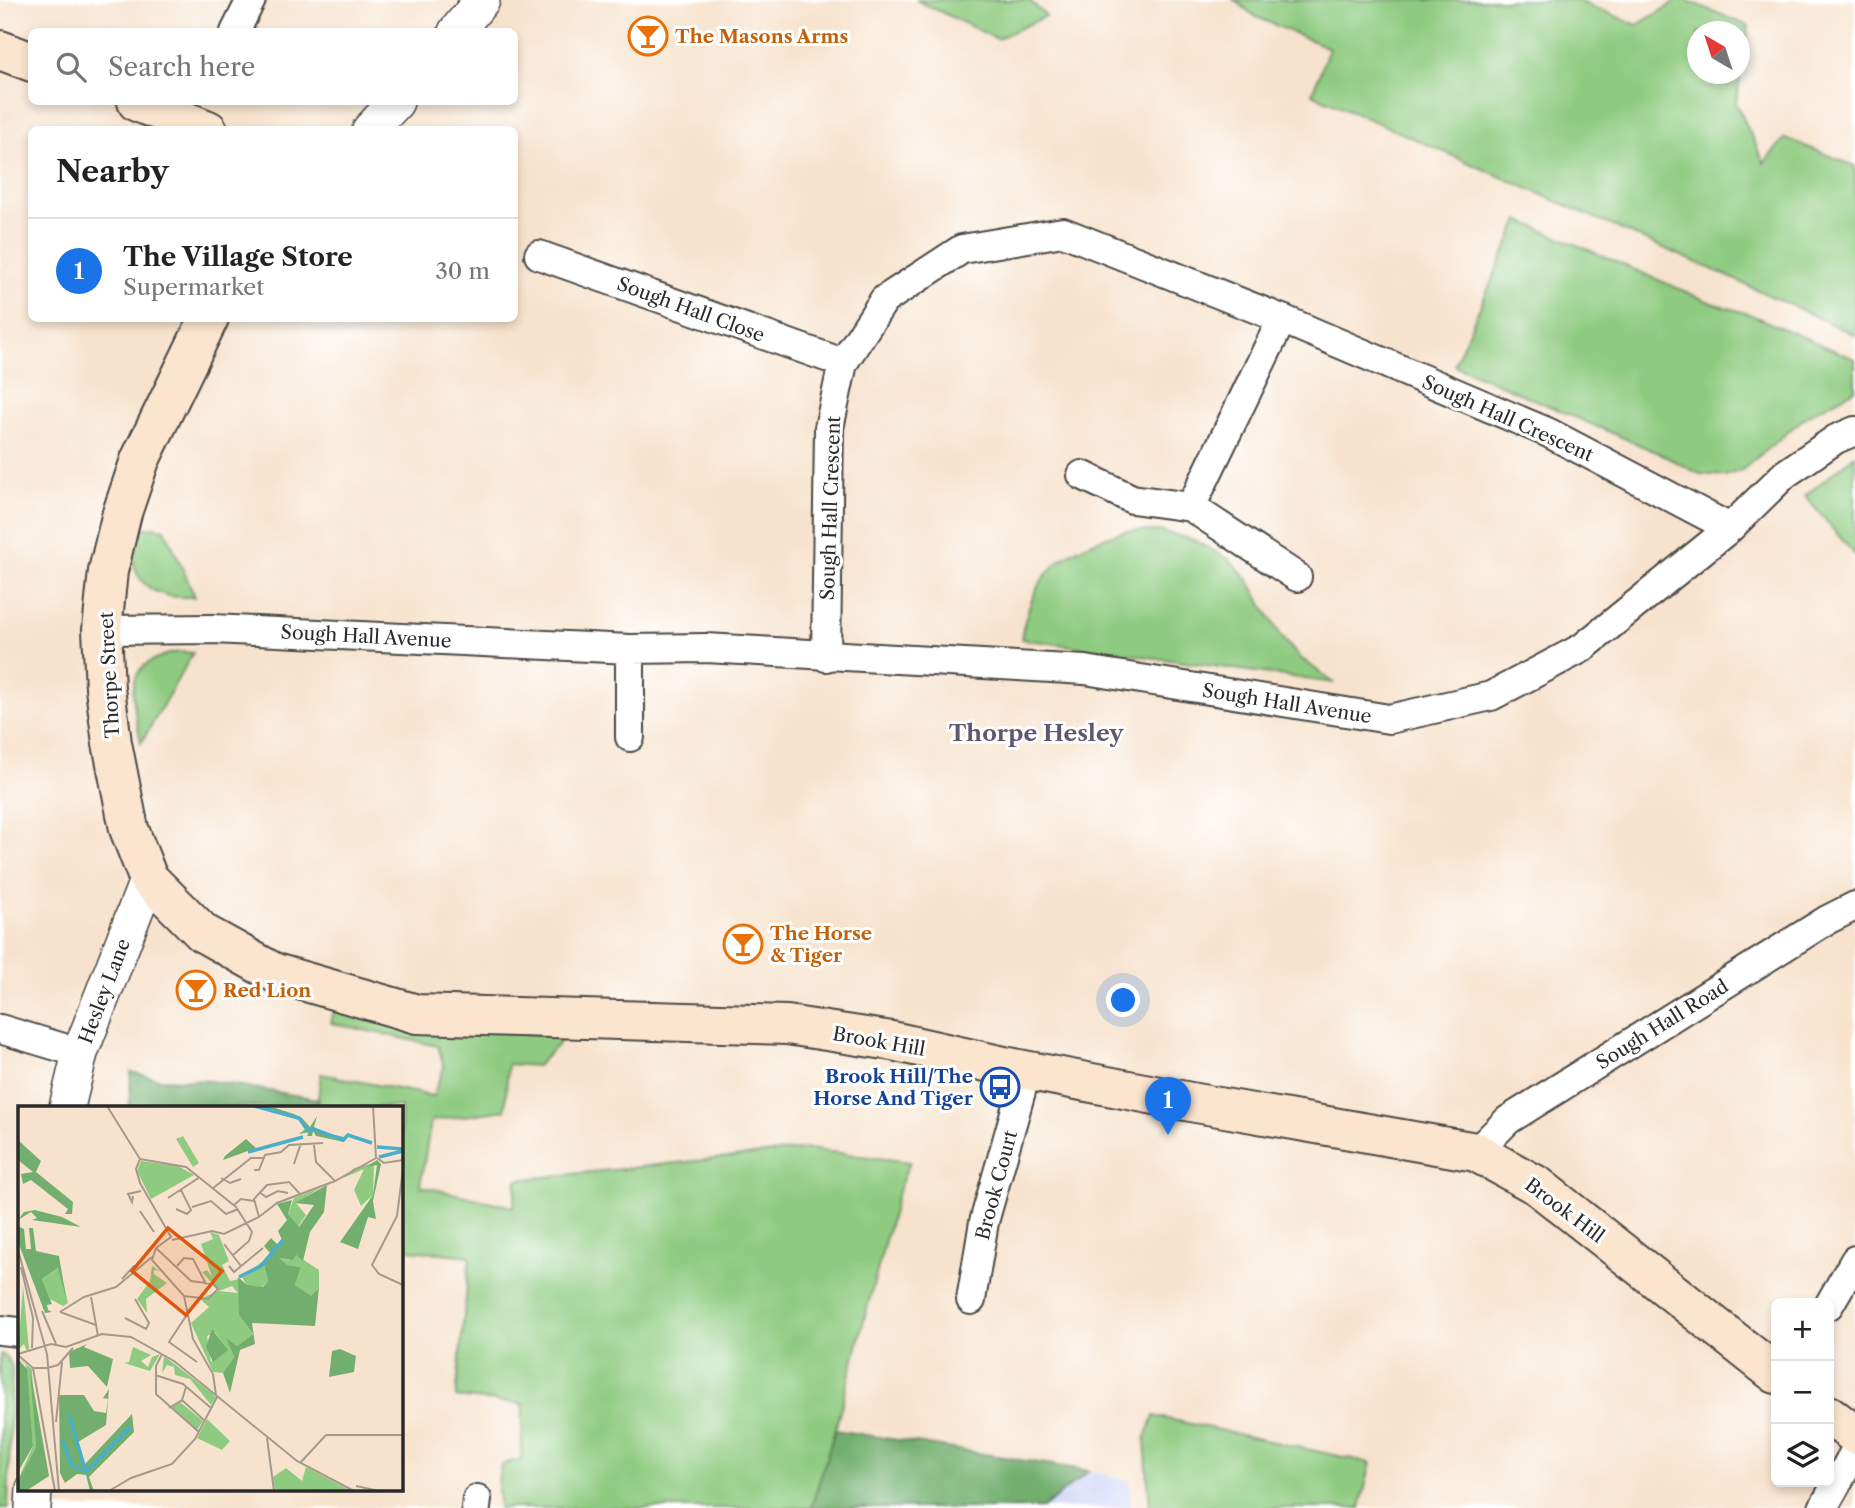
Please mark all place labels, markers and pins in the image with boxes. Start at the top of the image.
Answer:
bar icon: The Masons Arms [627,15,669,57]
place label: The Masons Arms [675,25,848,48]
place label: The Horse & Tiger [770,922,872,967]
bar icon: The Horse & Tiger [722,923,764,965]
bar icon: Red Lion [175,969,217,1011]
place label: Red Lion [223,979,311,1002]
place label: Brook Hill/The Horse And Tiger [813,1065,974,1110]
bus stop icon: Brook Hill/The Horse And Tiger [979,1066,1021,1108]
pin: 1 [1145,1077,1191,1135]

